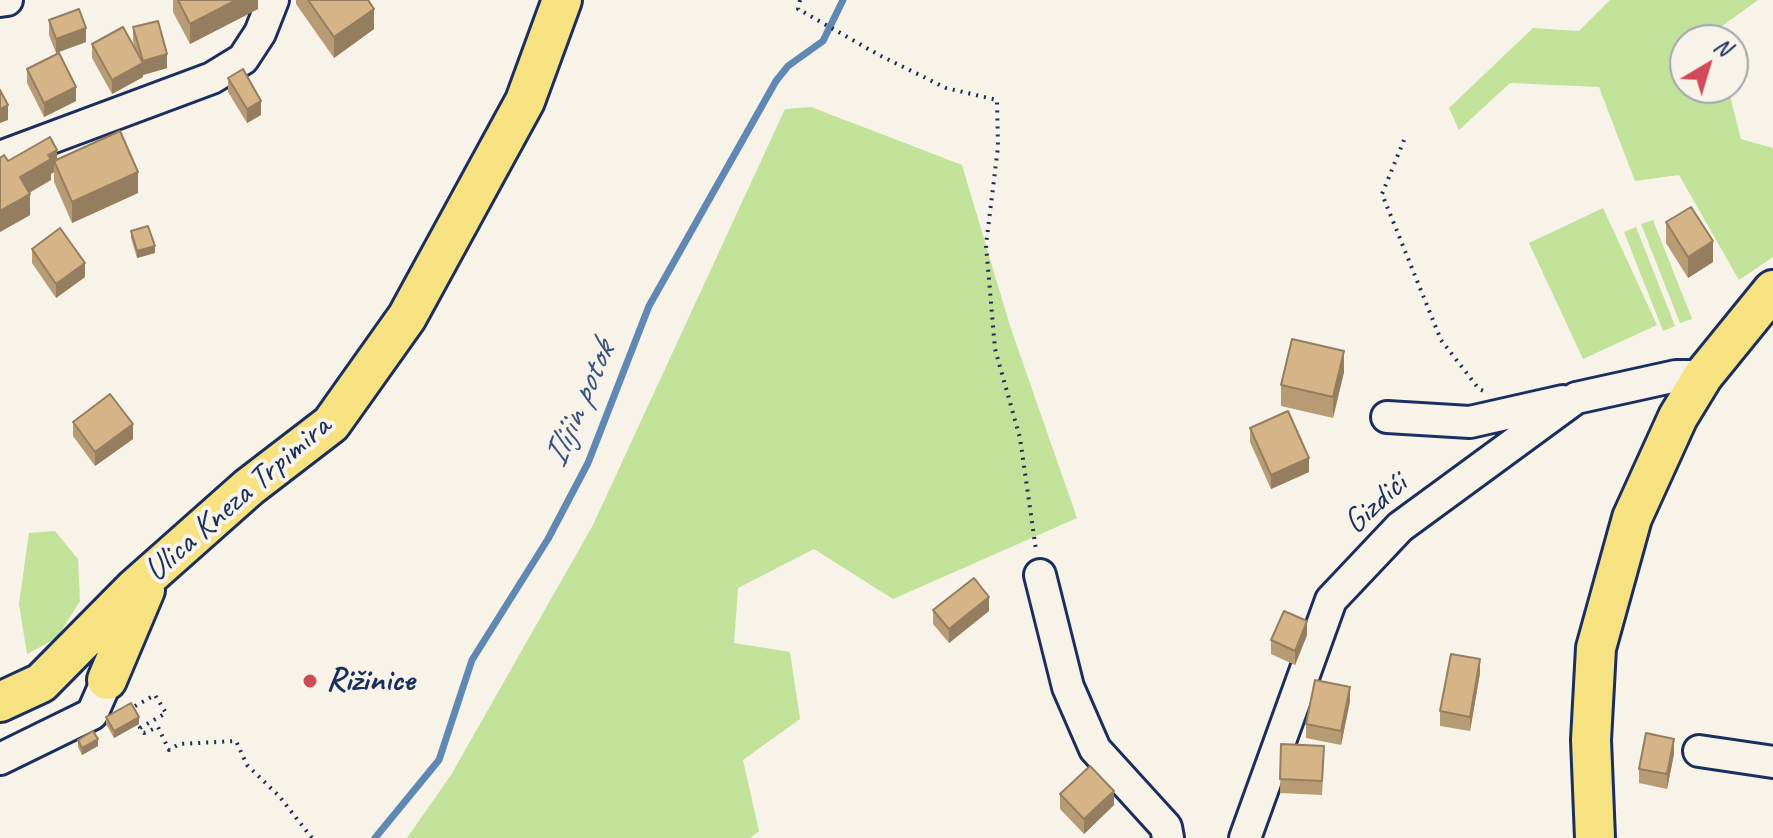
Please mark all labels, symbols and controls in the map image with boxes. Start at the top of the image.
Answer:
north arrow [1669,24,1749,104]
text: N [1709,31,1737,62]
water label: Ilijin potok [535,336,625,474]
street label: Ulica Kneza Trpimira [136,407,340,591]
street label: Gizdići [1336,465,1416,543]
place label: Rižinice [326,661,414,701]
marker: Rižinice [301,672,319,690]

